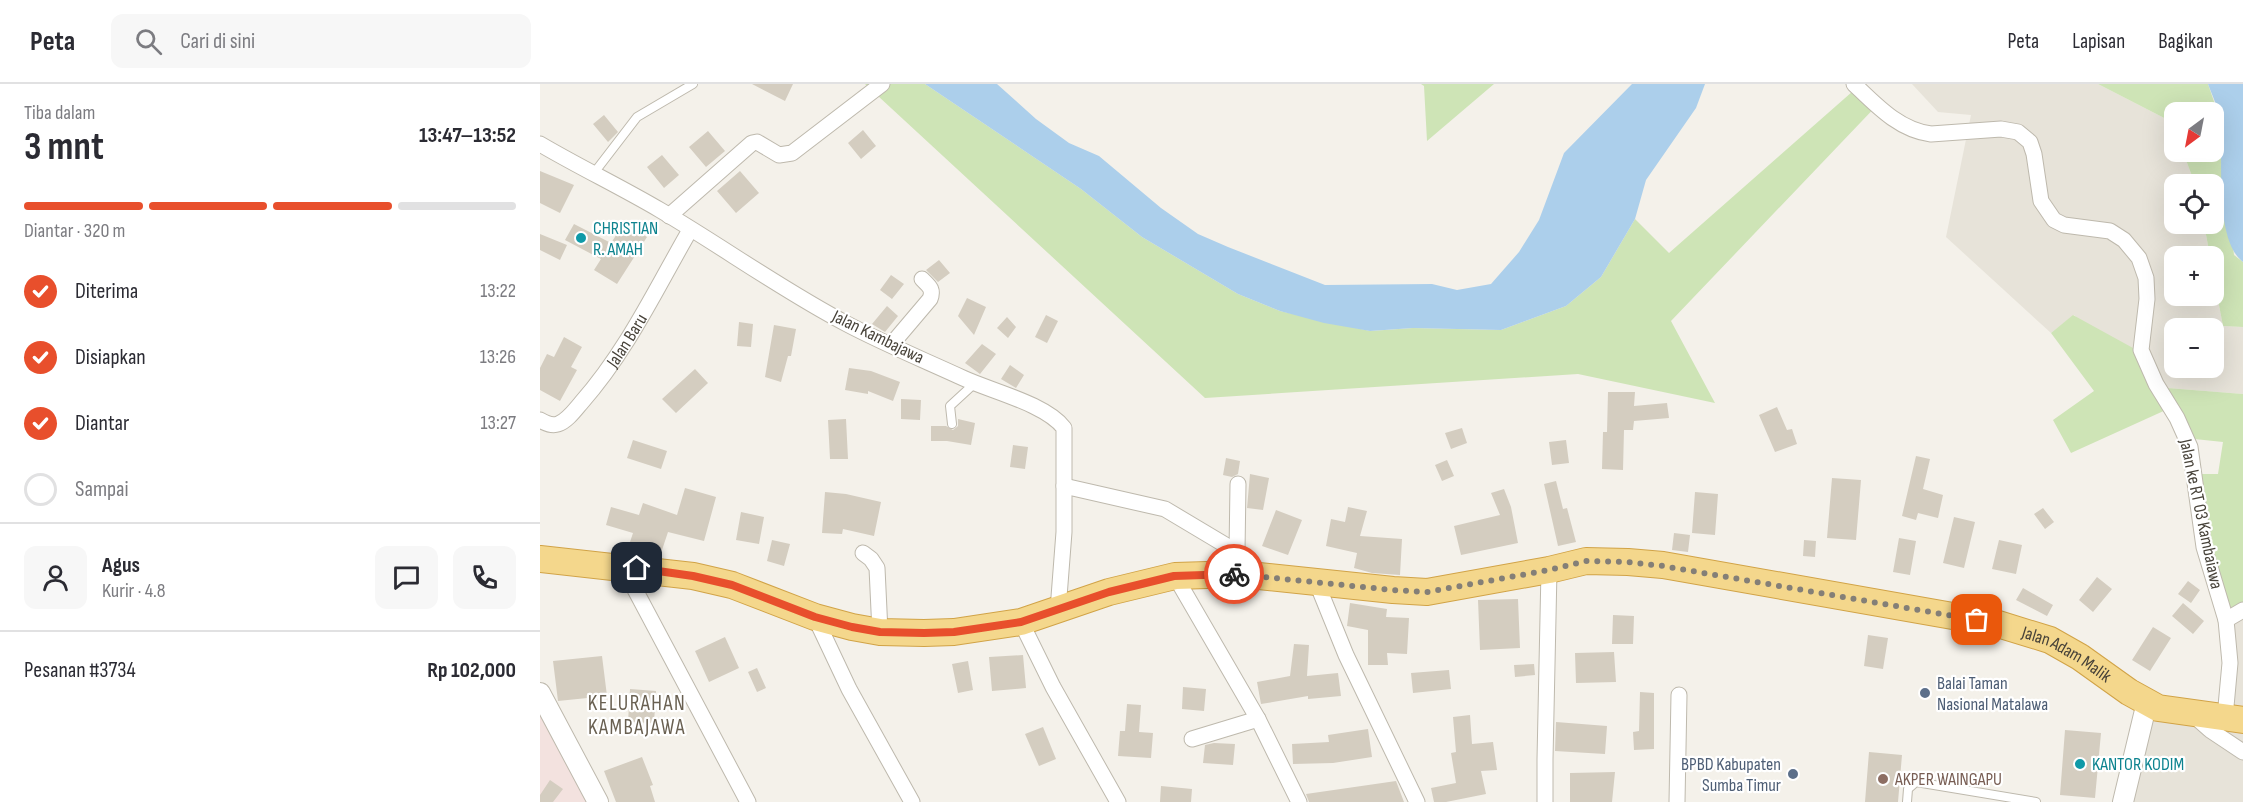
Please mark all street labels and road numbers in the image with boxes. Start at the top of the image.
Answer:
street label: Jalan Kambajawa [828,305,927,368]
street label: Jalan Baru [601,310,651,372]
street label: Jalan ke RT 03 Kambaiawa [2175,436,2227,591]
street label: Jalan Adam Malik [2018,621,2116,687]

